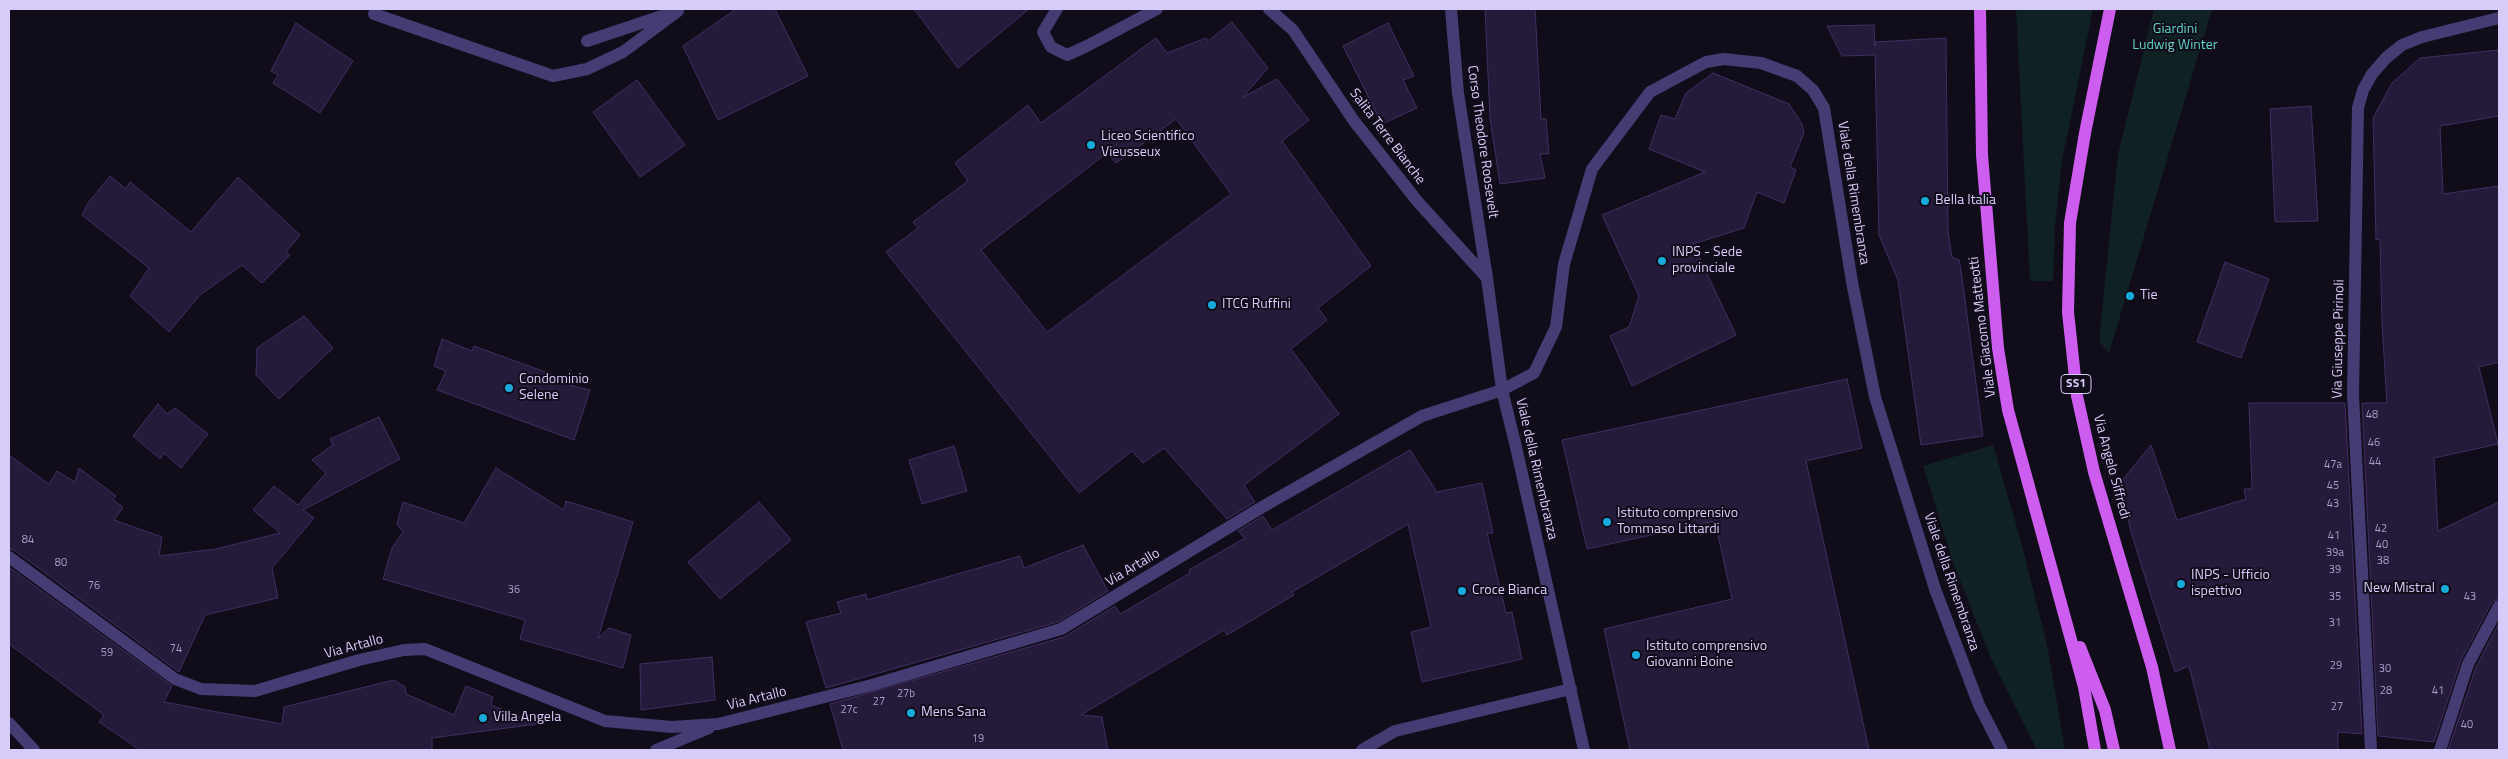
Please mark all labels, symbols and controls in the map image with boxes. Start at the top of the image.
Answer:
park label: Giardini Ludwig Winter [2132,22,2218,54]
street label: Corso Theodore Roosevelt [1463,64,1501,220]
street label: Salita Terre Bianche [1345,86,1429,188]
street label: Viale della Rimembranza [1833,120,1873,266]
place label: Liceo Scientifico Vieusseux [1101,129,1195,162]
marker: Liceo Scientifico Vieusseux [1085,139,1097,151]
place label: Bella Italia [1935,193,1996,209]
marker: Bella Italia [1919,195,1931,207]
place label: INPS - Sede provinciale [1672,245,1742,278]
marker: INPS - Sede provinciale [1656,255,1668,267]
street label: Viale Giacomo Matteotti [1966,256,2000,398]
street label: Via Giuseppe Pirinoli [2330,279,2348,399]
place label: Tie [2140,288,2157,304]
marker: Tie [2124,290,2136,302]
place label: ITCG Ruffini [1222,297,1291,313]
marker: ITCG Ruffini [1206,299,1218,311]
place label: Condominio Selene [519,372,589,404]
road number: SS1 [2061,374,2091,394]
marker: Condominio Selene [503,382,515,394]
street label: Viale della Rimembranza [1512,396,1560,542]
house number: 48 [2366,408,2378,422]
street label: Via Angelo Siffredi [2089,413,2133,521]
house number: 46 [2368,436,2380,450]
house number: 44 [2369,455,2381,469]
house number: 47a [2324,458,2342,472]
house number: 45 [2327,479,2339,493]
house number: 43 [2327,497,2339,511]
place label: Istituto comprensivo Tommaso Littardi [1617,506,1738,538]
street label: Viale della Rimembranza [1919,511,1983,653]
marker: Istituto comprensivo Tommaso Littardi [1601,516,1613,528]
house number: 42 [2375,522,2387,536]
house number: 41 [2328,529,2340,543]
house number: 84 [22,533,34,547]
house number: 40 [2376,538,2388,552]
street label: Via Artallo [1103,545,1163,591]
house number: 39a [2326,546,2344,560]
house number: 38 [2377,554,2389,568]
house number: 80 [55,556,67,570]
house number: 39 [2329,563,2341,577]
place label: INPS - Ufficio ispettivo [2191,568,2270,600]
marker: INPS - Ufficio ispettivo [2175,578,2187,590]
house number: 76 [88,579,100,593]
place label: New Mistral [2364,581,2435,597]
house number: 36 [508,583,520,597]
place label: Croce Bianca [1472,583,1547,599]
marker: New Mistral [2439,583,2451,595]
marker: Croce Bianca [1456,585,1468,597]
house number: 35 [2329,590,2341,604]
house number: 43 [2464,590,2476,604]
house number: 31 [2329,616,2341,630]
street label: Via Artallo [323,631,385,663]
place label: Istituto comprensivo Giovanni Boine [1646,639,1767,672]
house number: 74 [170,642,182,656]
house number: 59 [101,646,113,660]
marker: Istituto comprensivo Giovanni Boine [1630,649,1642,661]
house number: 29 [2330,659,2342,673]
house number: 30 [2379,662,2391,676]
street label: Via Artallo [726,684,788,714]
house number: 28 [2380,684,2392,698]
house number: 41 [2432,684,2444,698]
house number: 27b [897,687,915,701]
house number: 27 [873,695,885,709]
house number: 27 [2331,700,2343,714]
house number: 27c [840,703,858,717]
place label: Mens Sana [921,705,986,721]
marker: Mens Sana [905,707,917,719]
place label: Villa Angela [493,710,561,726]
marker: Villa Angela [477,712,489,724]
house number: 40 [2461,718,2473,732]
house number: 19 [972,732,984,746]

